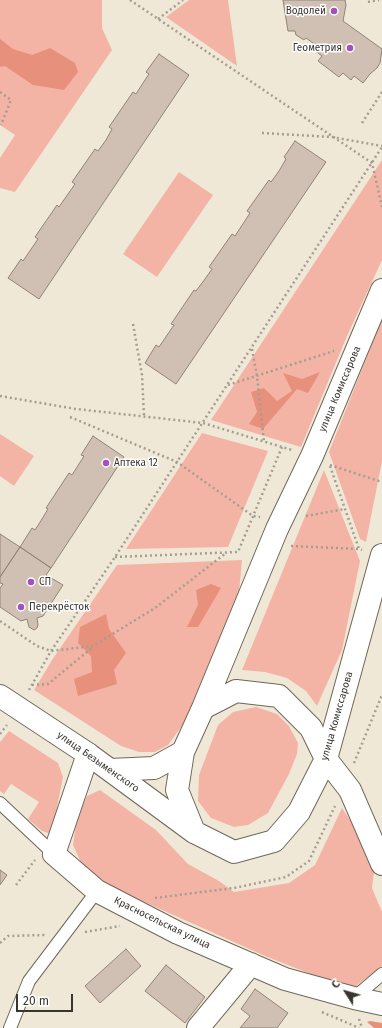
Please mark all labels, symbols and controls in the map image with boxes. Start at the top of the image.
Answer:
place label: Водолей [286,5,326,17]
marker: Водолей [329,6,339,16]
place label: Геометрия [293,42,342,54]
marker: Геометрия [345,43,355,53]
street label: улица Комиссарова [316,344,364,434]
place label: Аптека 12 [114,457,158,469]
marker: Аптека 12 [101,458,111,468]
place label: СП [39,576,51,588]
marker: СП [26,577,36,587]
place label: Перекрёсток [29,601,89,613]
marker: Перекрёсток [16,602,26,612]
street label: улица Комиссарова [319,670,355,762]
street label: улица Безыменского [55,729,141,795]
street label: Красносельская улица [112,894,212,952]
north arrow [326,972,366,1012]
text: С [329,978,343,991]
scale bar [18,986,75,1012]
text: 20 m [23,994,49,1008]

